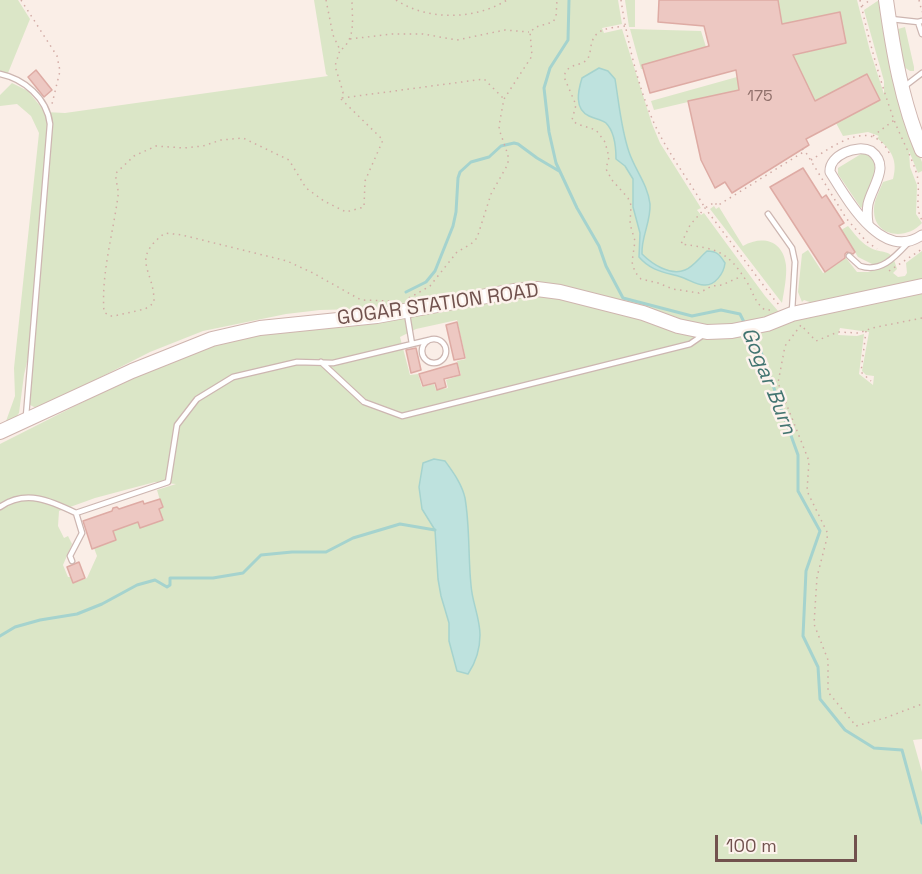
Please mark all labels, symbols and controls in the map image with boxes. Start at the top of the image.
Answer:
house number: 175 [747,87,773,107]
street label: GOGAR STATION ROAD [336,279,540,331]
water label: Gogar Burn [735,324,801,438]
scale bar [718,823,860,861]
text: 100 m [726,834,777,857]

